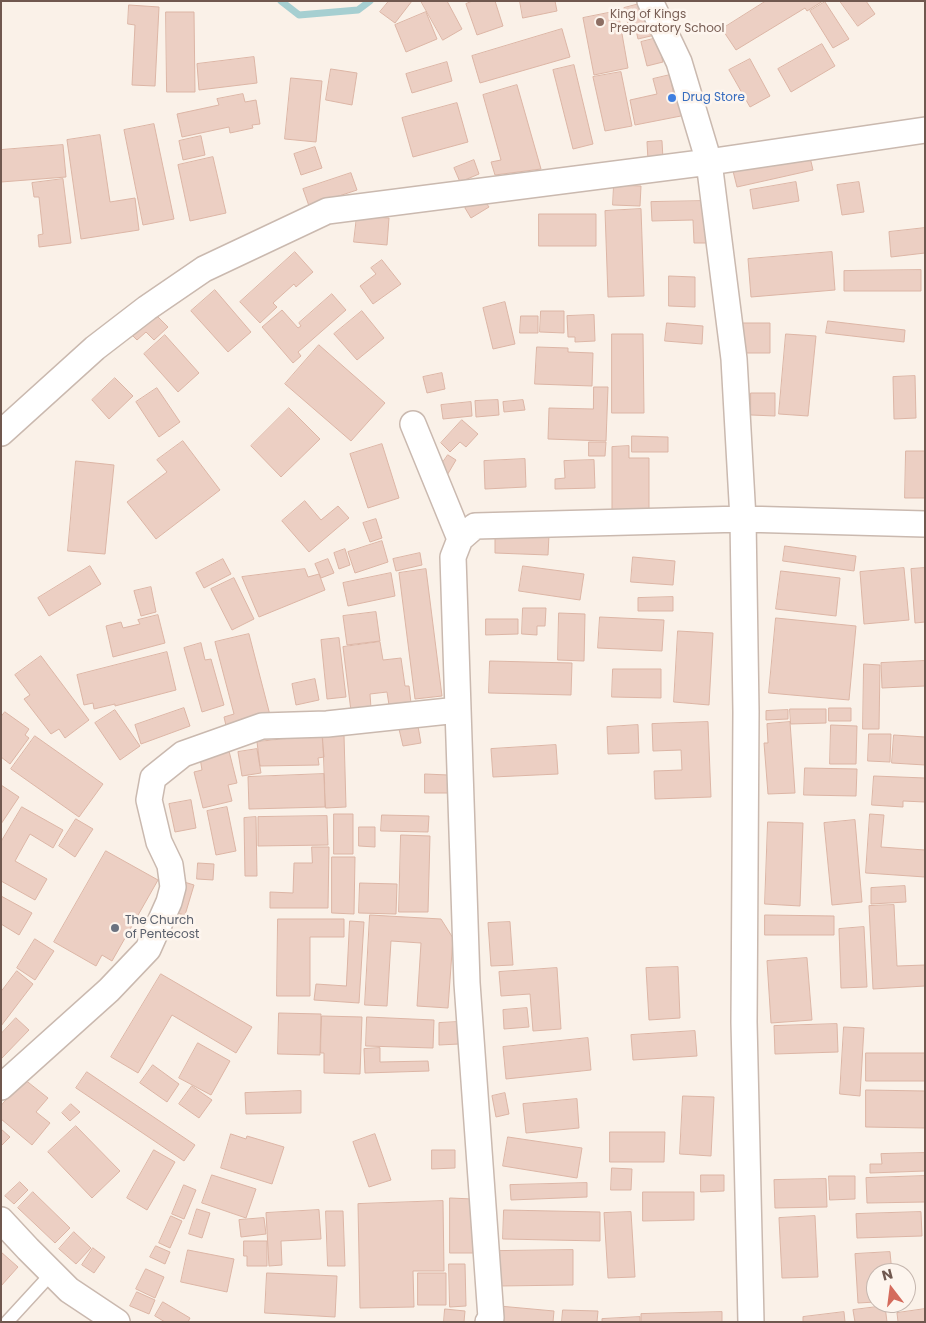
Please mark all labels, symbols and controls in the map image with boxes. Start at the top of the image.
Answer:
place label: King of Kings Preparatory School [610,8,724,36]
marker: King of Kings Preparatory School [594,16,606,28]
place label: Drug Store [682,91,745,105]
marker: Drug Store [666,92,678,104]
place label: The Church of Pentecost [125,914,199,942]
marker: The Church of Pentecost [109,922,121,934]
north arrow [866,1263,916,1313]
text: N [880,1263,895,1285]

